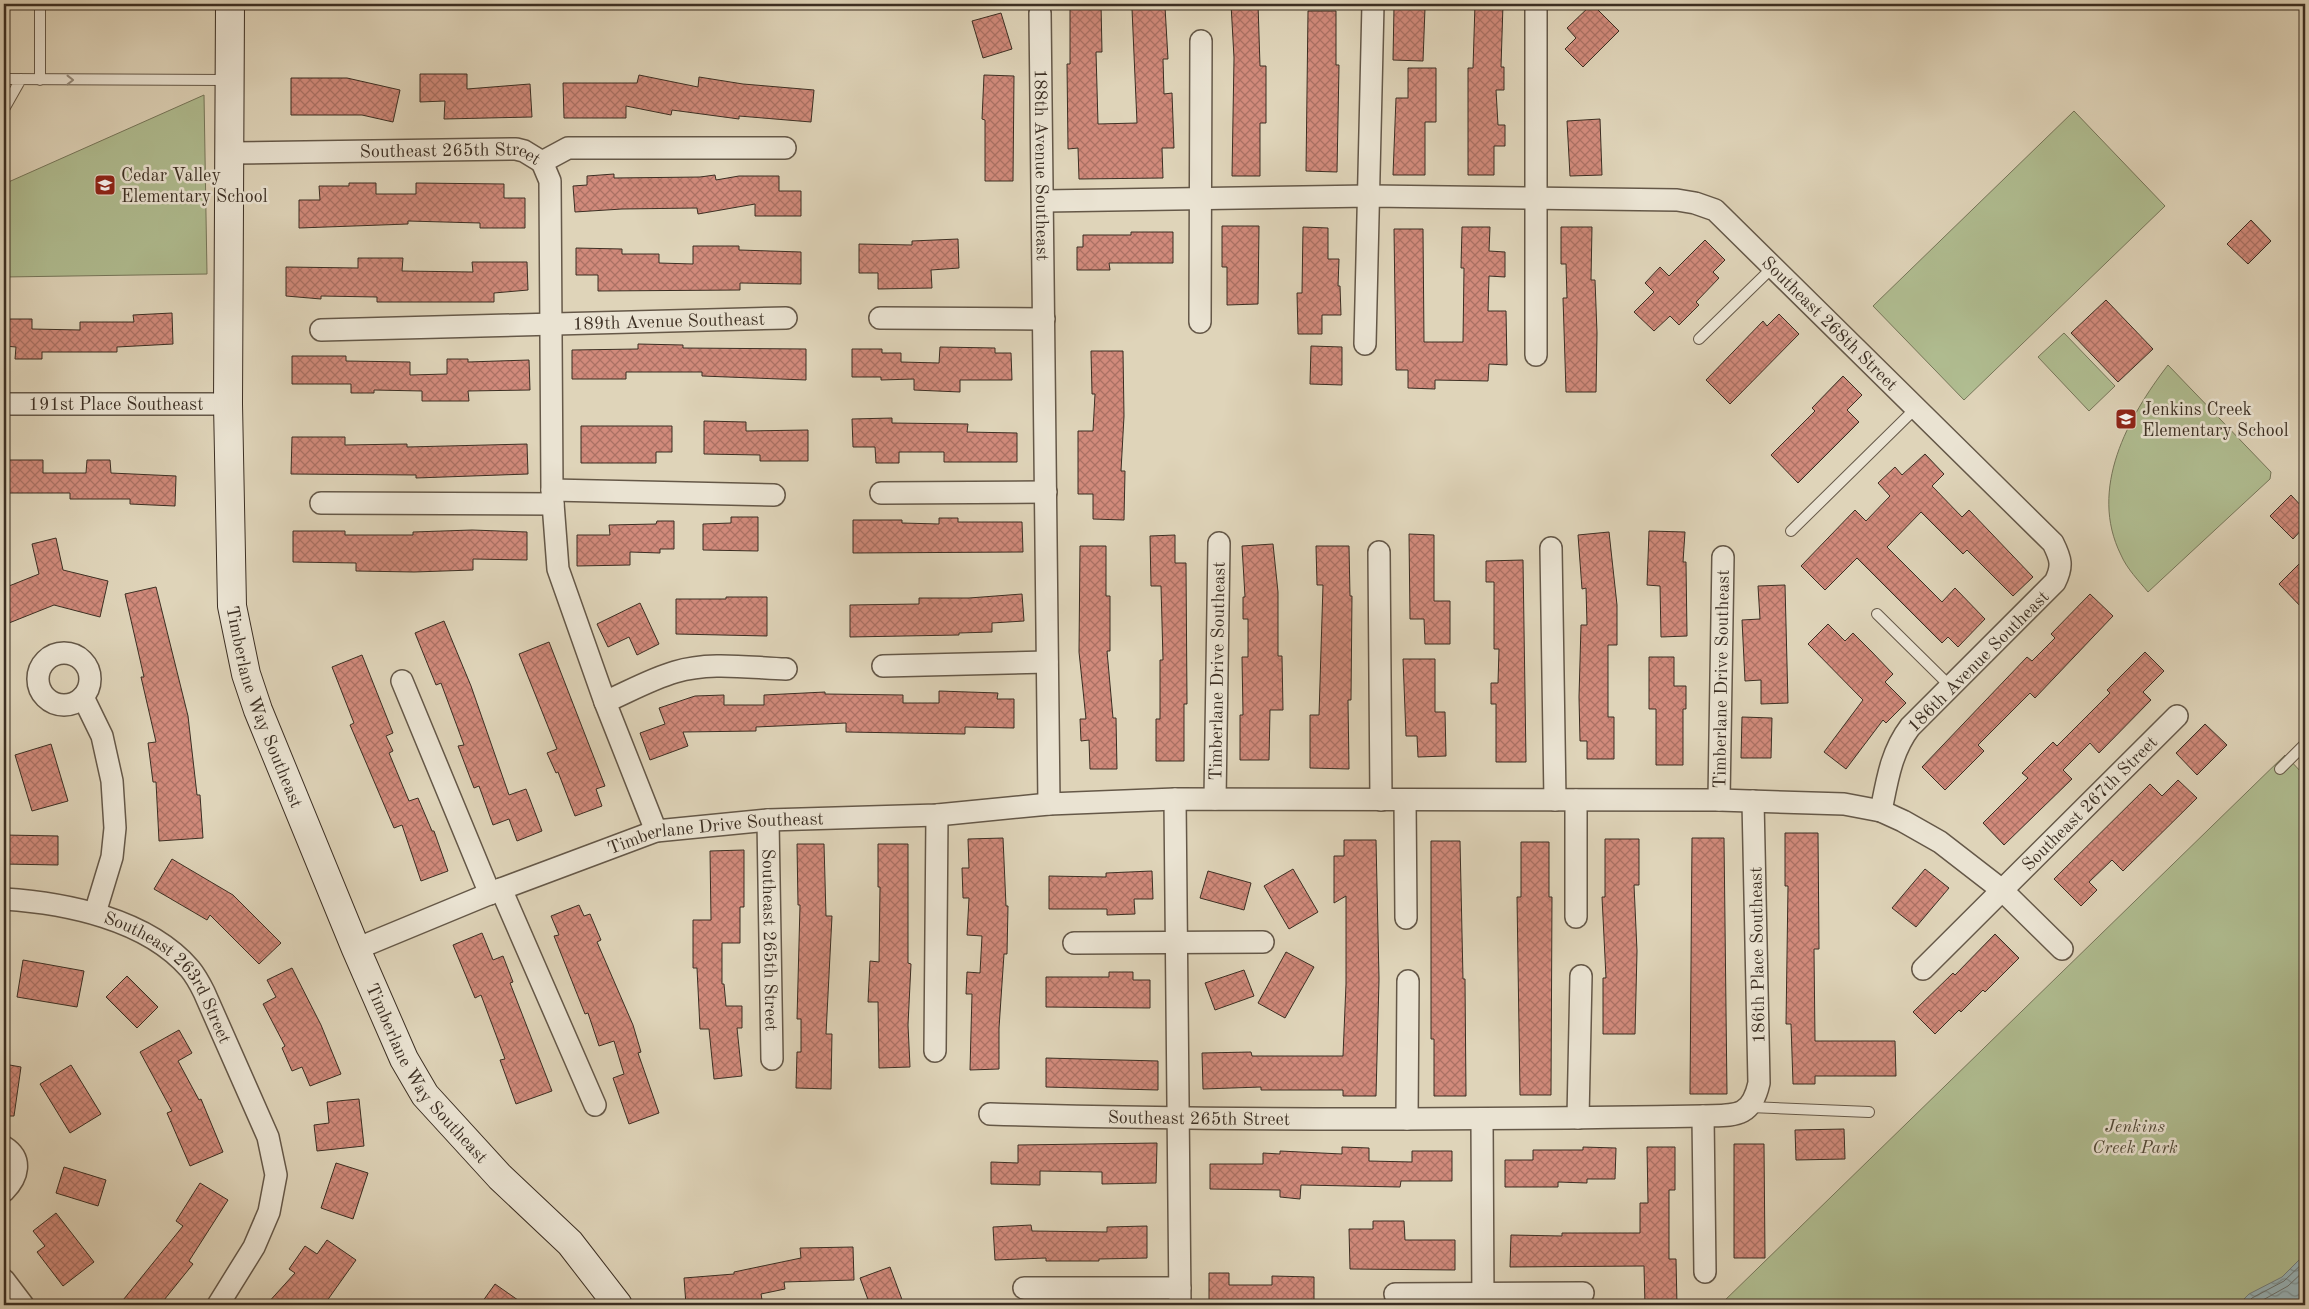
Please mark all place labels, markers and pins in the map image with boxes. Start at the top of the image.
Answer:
place label: Cedar Valley Elementary School [121,167,268,206]
school or university icon: Cedar Valley Elementary School [93,173,117,197]
place label: Jenkins Creek Elementary School [2142,401,2289,440]
school or university icon: Jenkins Creek Elementary School [2114,407,2138,431]

